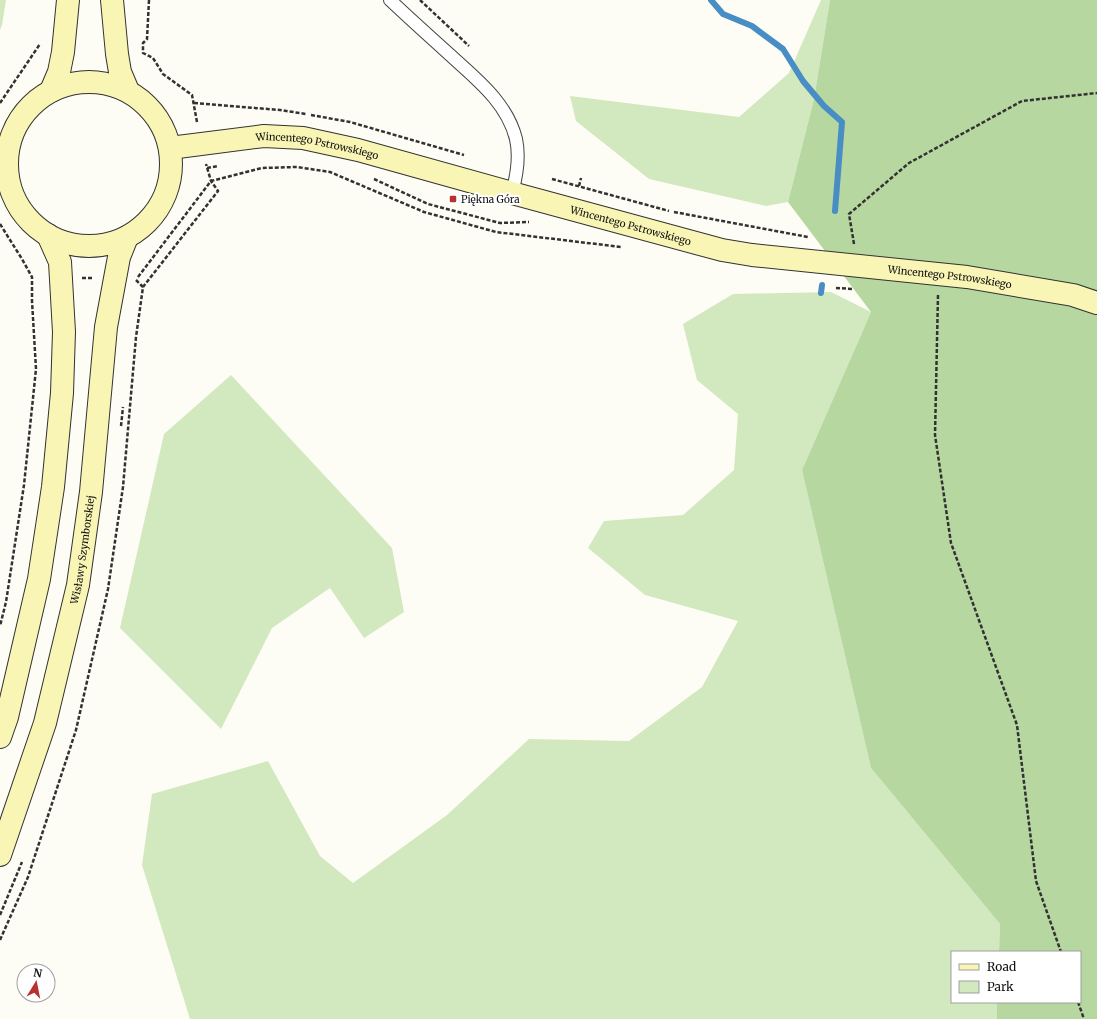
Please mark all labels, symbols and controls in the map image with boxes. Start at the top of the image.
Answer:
street label: Wincentego Pstrowskiego [254,130,380,163]
place label: Piękna Góra [461,193,520,206]
marker: Piękna Góra [448,194,458,204]
street label: Wincentego Pstrowskiego [568,203,693,248]
street label: Wincentego Pstrowskiego [886,263,1013,292]
street label: Wisławy Szymborskiej [67,494,97,606]
legend [951,951,1081,1003]
text: Road [987,959,1016,974]
north arrow [16,963,56,1003]
text: N [32,966,44,981]
text: Park [987,979,1014,994]

